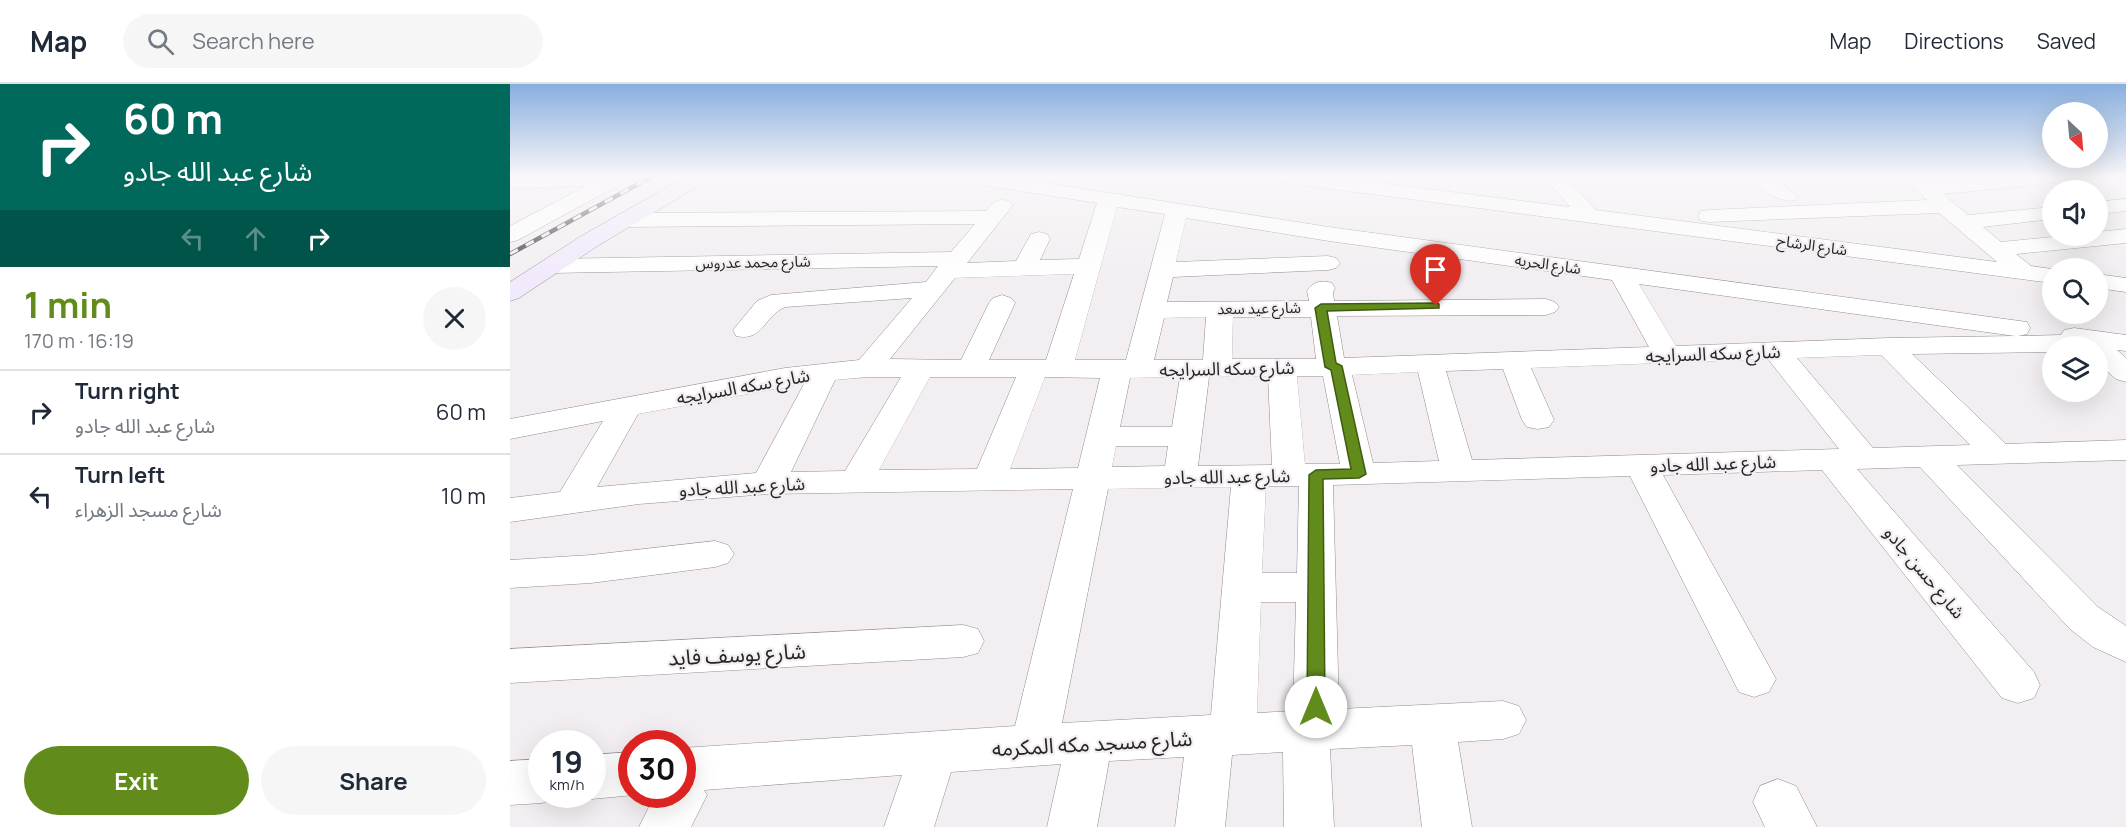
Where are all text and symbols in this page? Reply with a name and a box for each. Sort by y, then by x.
search box [123,14,543,68]
text: Map [30,22,87,60]
icon: search [144,25,177,58]
text: Search here [192,26,315,56]
text: Map [1830,27,1871,55]
text: Directions [1904,27,2004,55]
text: Saved [2037,27,2096,55]
text: 60 m [123,89,223,147]
north arrow [2042,102,2108,168]
map controls [2042,102,2108,402]
icon: right [24,108,102,186]
text: شارع عبد الله جادو [123,152,312,189]
button: sound [2042,180,2108,246]
icon: left [176,222,209,255]
icon: ahead [239,222,272,255]
icon: right [302,222,335,255]
street label: شارع الرشاح [1775,230,1849,262]
pin [1410,244,1461,306]
street label: شارع الحريه [1513,249,1583,281]
street label: شارع محمد عدروس [695,250,811,276]
icon: arrive [1419,253,1452,286]
button: search [2042,258,2108,324]
text: 1 min [24,280,112,329]
button: close [423,287,486,350]
street label: شارع عيد سعد [1217,297,1301,321]
text: 170 m · 16:19 [24,327,134,354]
button: layers [2042,336,2108,402]
street label: شارع سكه السرايجه [1645,339,1781,370]
street label: شارع سكه السرايجه [1159,355,1295,384]
street label: شارع سكه السرايجه [674,362,812,413]
text: Turn right [75,376,180,406]
icon: right [24,396,57,429]
text: 60 m [436,397,486,427]
text: شارع عبد الله جادو [75,412,215,439]
street label: شارع عبد الله جادو [1649,449,1777,480]
text: Turn left [75,460,165,490]
street label: شارع عبد الله جادو [1164,463,1290,492]
street label: شارع عبد الله جادو [678,471,806,504]
icon: left [24,480,57,513]
text: 10 m [441,481,486,511]
text: شارع مسجد الزهراء [75,496,222,523]
street label: شارع حسن جادو [1877,521,1971,625]
street label: شارع يوسف فايد [667,636,807,674]
position arrow [1284,675,1348,739]
street label: شارع مسجد مكه المكرمه [991,724,1193,764]
speed limit sign: 30 [618,730,696,808]
text: 19 [551,741,583,782]
button: Exit [24,746,249,815]
button: Share [261,746,486,815]
text: km/h [550,774,584,795]

